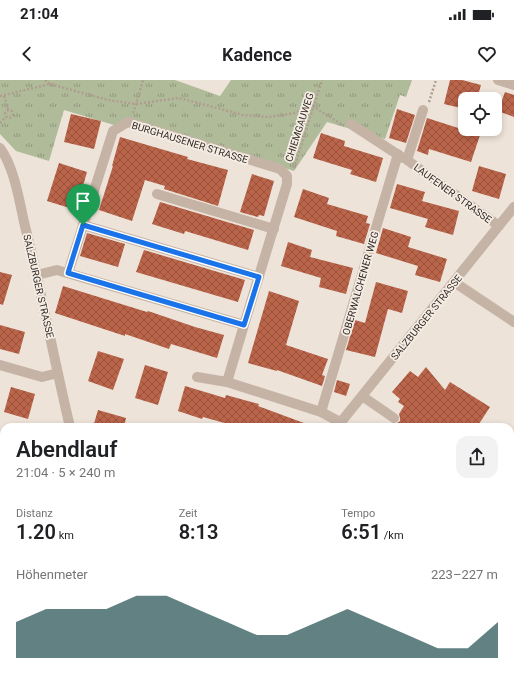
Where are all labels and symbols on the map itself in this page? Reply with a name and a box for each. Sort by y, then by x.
street label: CHIEMGAUWEG [283,91,316,163]
street label: BURGHAUSENER STRASSE [130,120,250,166]
street label: LAUFENER STRASSE [412,162,494,225]
pin [66,184,100,225]
street label: OBERWALCHENER WEG [340,230,381,336]
street label: SALZBURGER STRASSE [21,233,56,339]
street label: SALZBURGER STRASSE [389,272,464,362]

